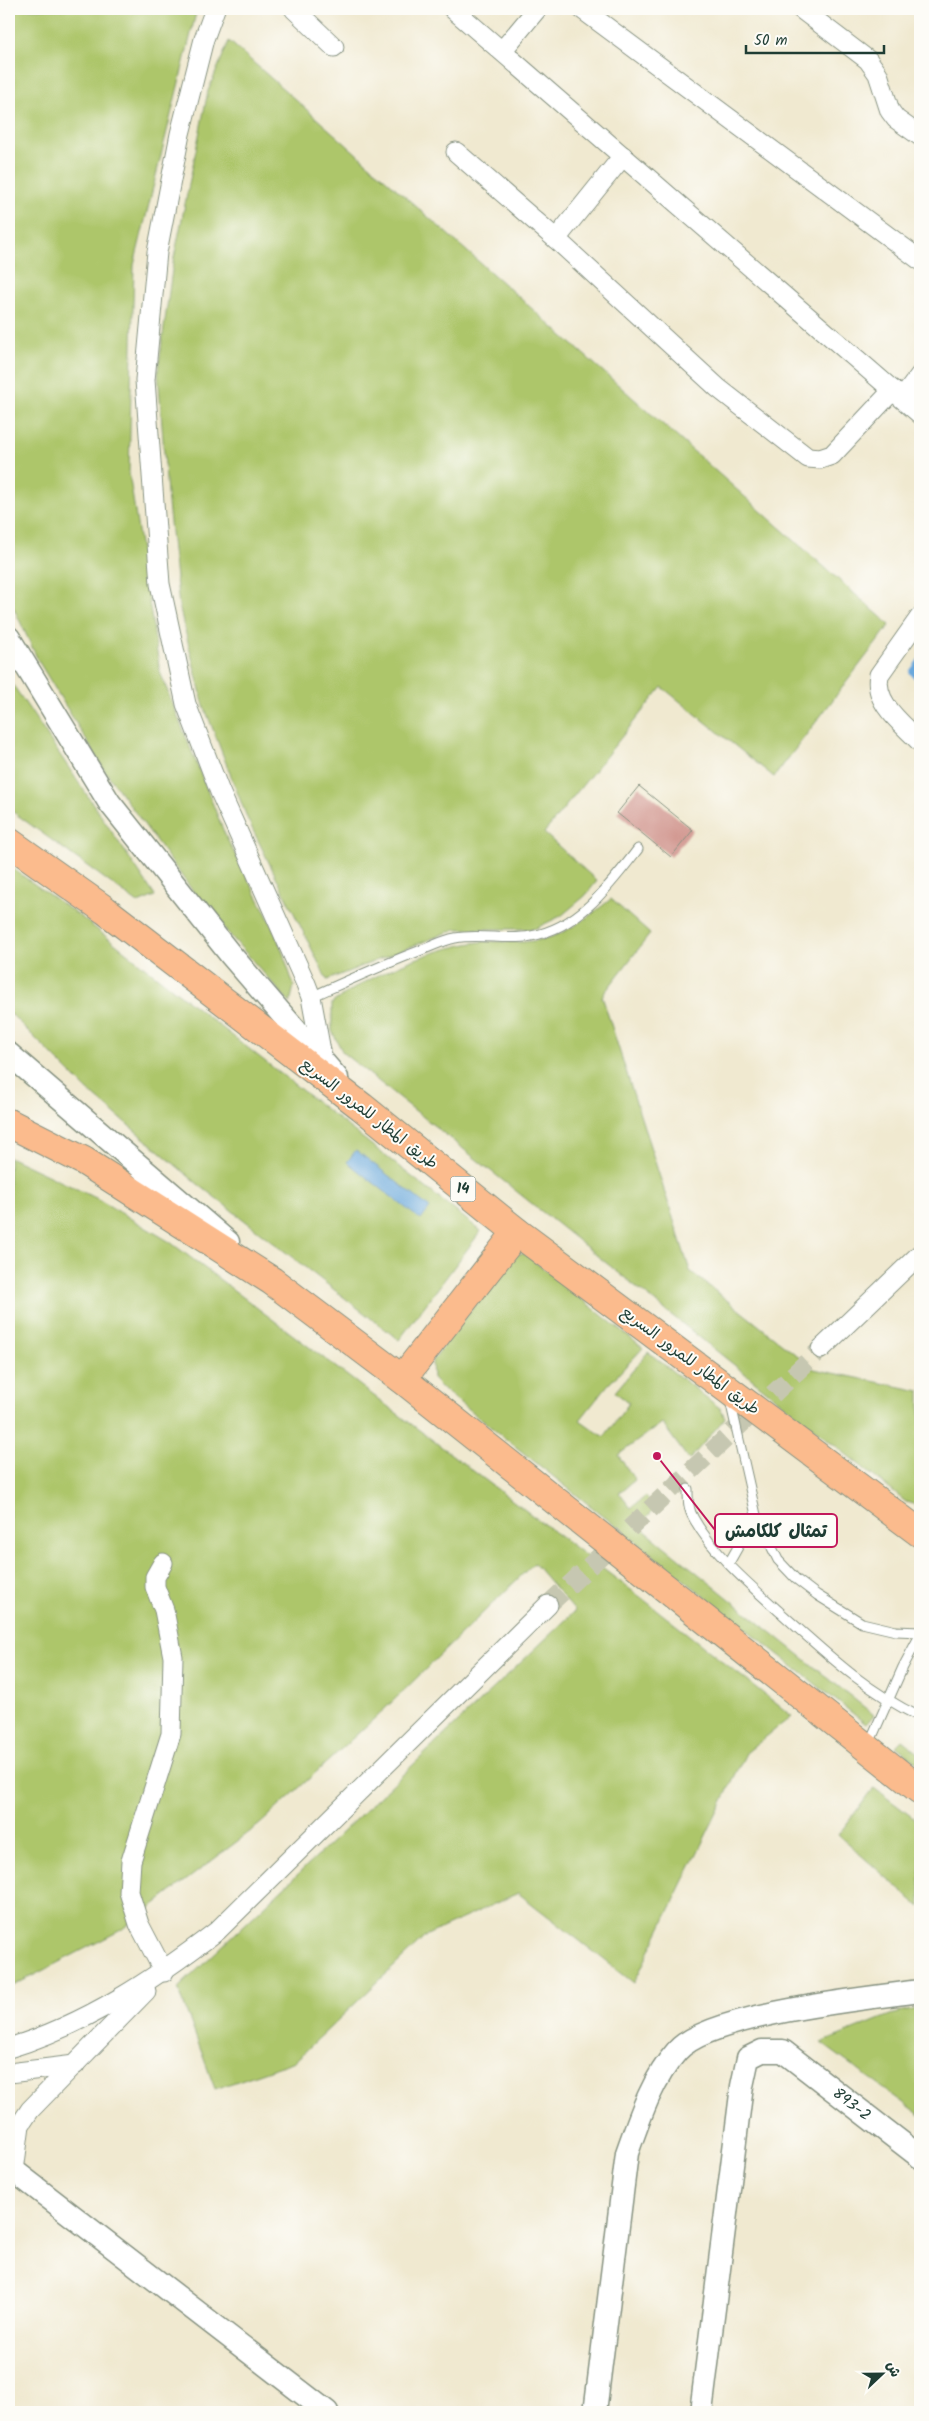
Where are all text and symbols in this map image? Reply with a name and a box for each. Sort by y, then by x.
scale bar [746,22,884,54]
text: 50 m [754,29,788,53]
street label: طريق المطار للمرور السريع [295,1052,443,1176]
road number: 14 [450,1176,476,1202]
street label: طريق المطار للمرور السريع [615,1300,765,1422]
callout: تمثال كلكامش [715,1514,837,1547]
text: تمثال كلكامش [725,1518,828,1547]
street label: 893-2 [827,2081,877,2127]
north arrow [856,2348,906,2398]
text: ش [880,2358,906,2381]

